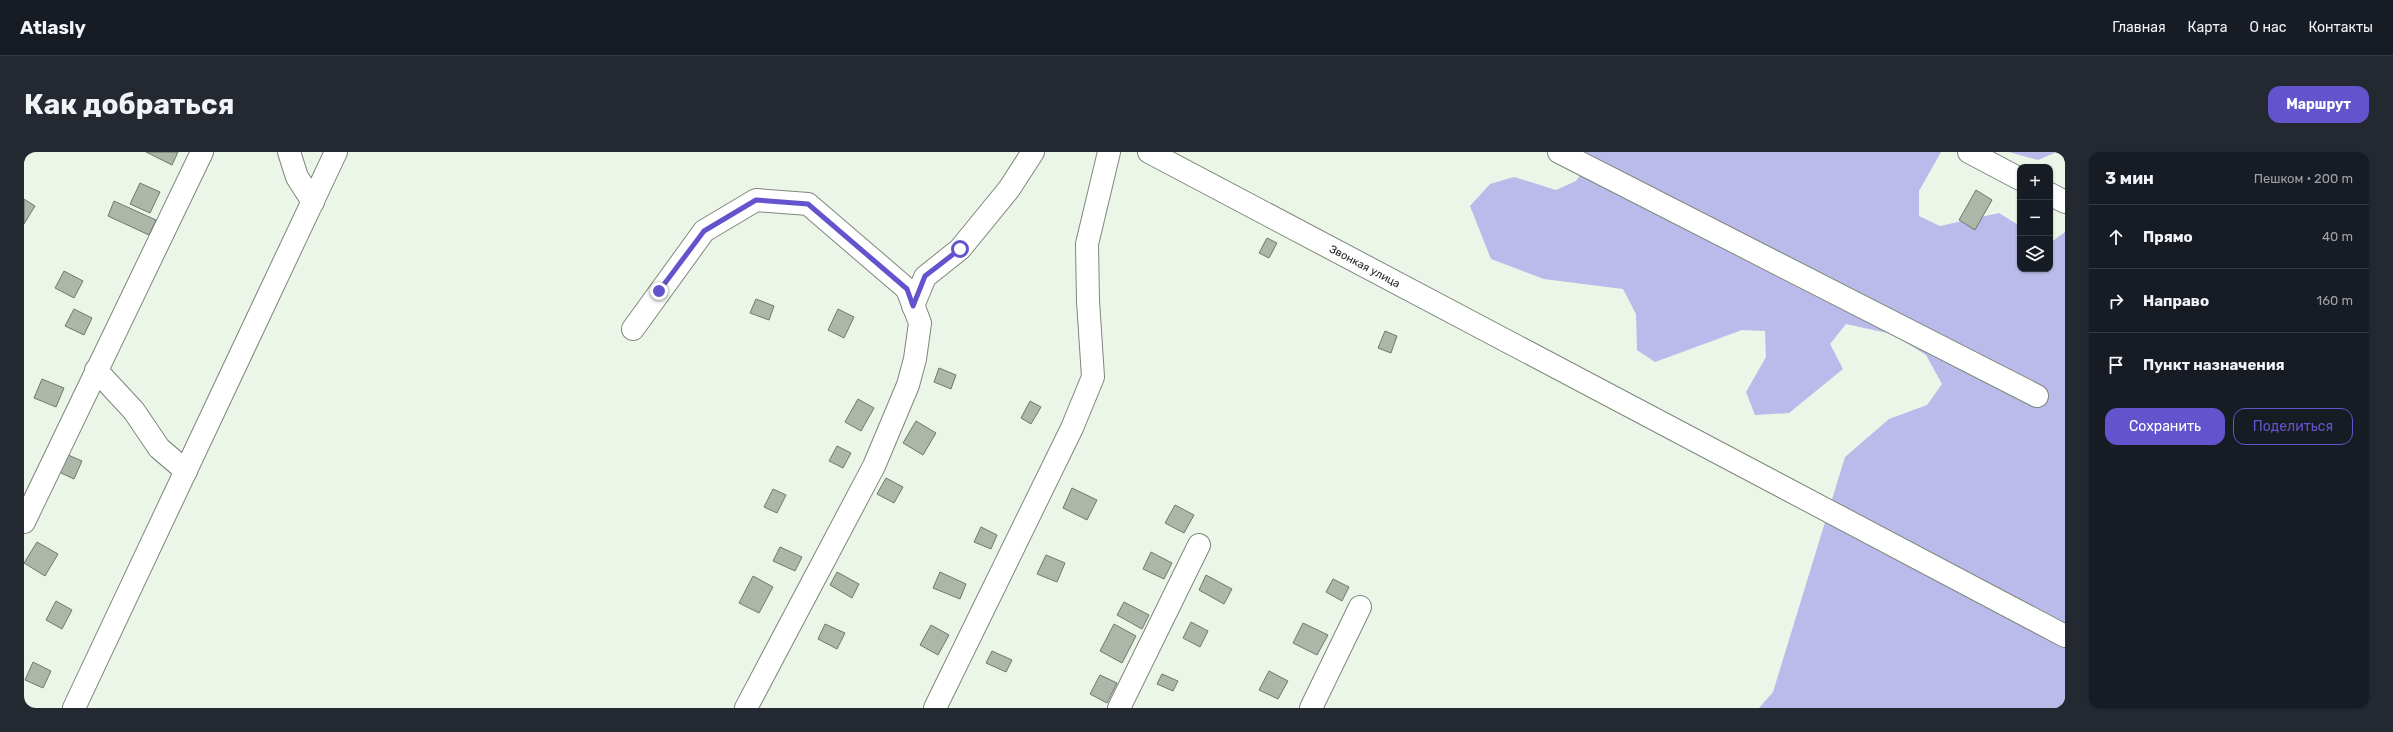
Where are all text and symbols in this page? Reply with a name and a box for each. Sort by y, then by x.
text: Atlasly [20,16,86,39]
text: Главная [2112,19,2166,36]
text: Карта [2188,19,2228,36]
text: О нас [2250,19,2286,36]
text: Контакты [2308,19,2373,36]
button: Маршрут [2268,86,2369,123]
text: Как добраться [24,88,234,121]
map controls [2017,164,2053,272]
button: + [2017,164,2053,200]
text: 3 мин [2105,168,2154,188]
text: Пешком · 200 m [2254,171,2353,186]
button: − [2017,200,2053,236]
icon: ahead [2105,226,2127,248]
text: Прямо [2143,228,2193,246]
text: 40 m [2322,229,2353,244]
button: layers [2017,236,2053,272]
route start [951,240,969,258]
street label: Звонкая улица [1327,242,1402,291]
route end [650,282,668,300]
icon: right [2105,290,2127,312]
text: Направо [2143,292,2209,310]
text: 160 m [2317,293,2353,308]
icon: arrive [2105,354,2127,376]
text: Пункт назначения [2143,356,2285,374]
button: Сохранить [2105,408,2225,445]
button: Поделиться [2233,408,2353,445]

